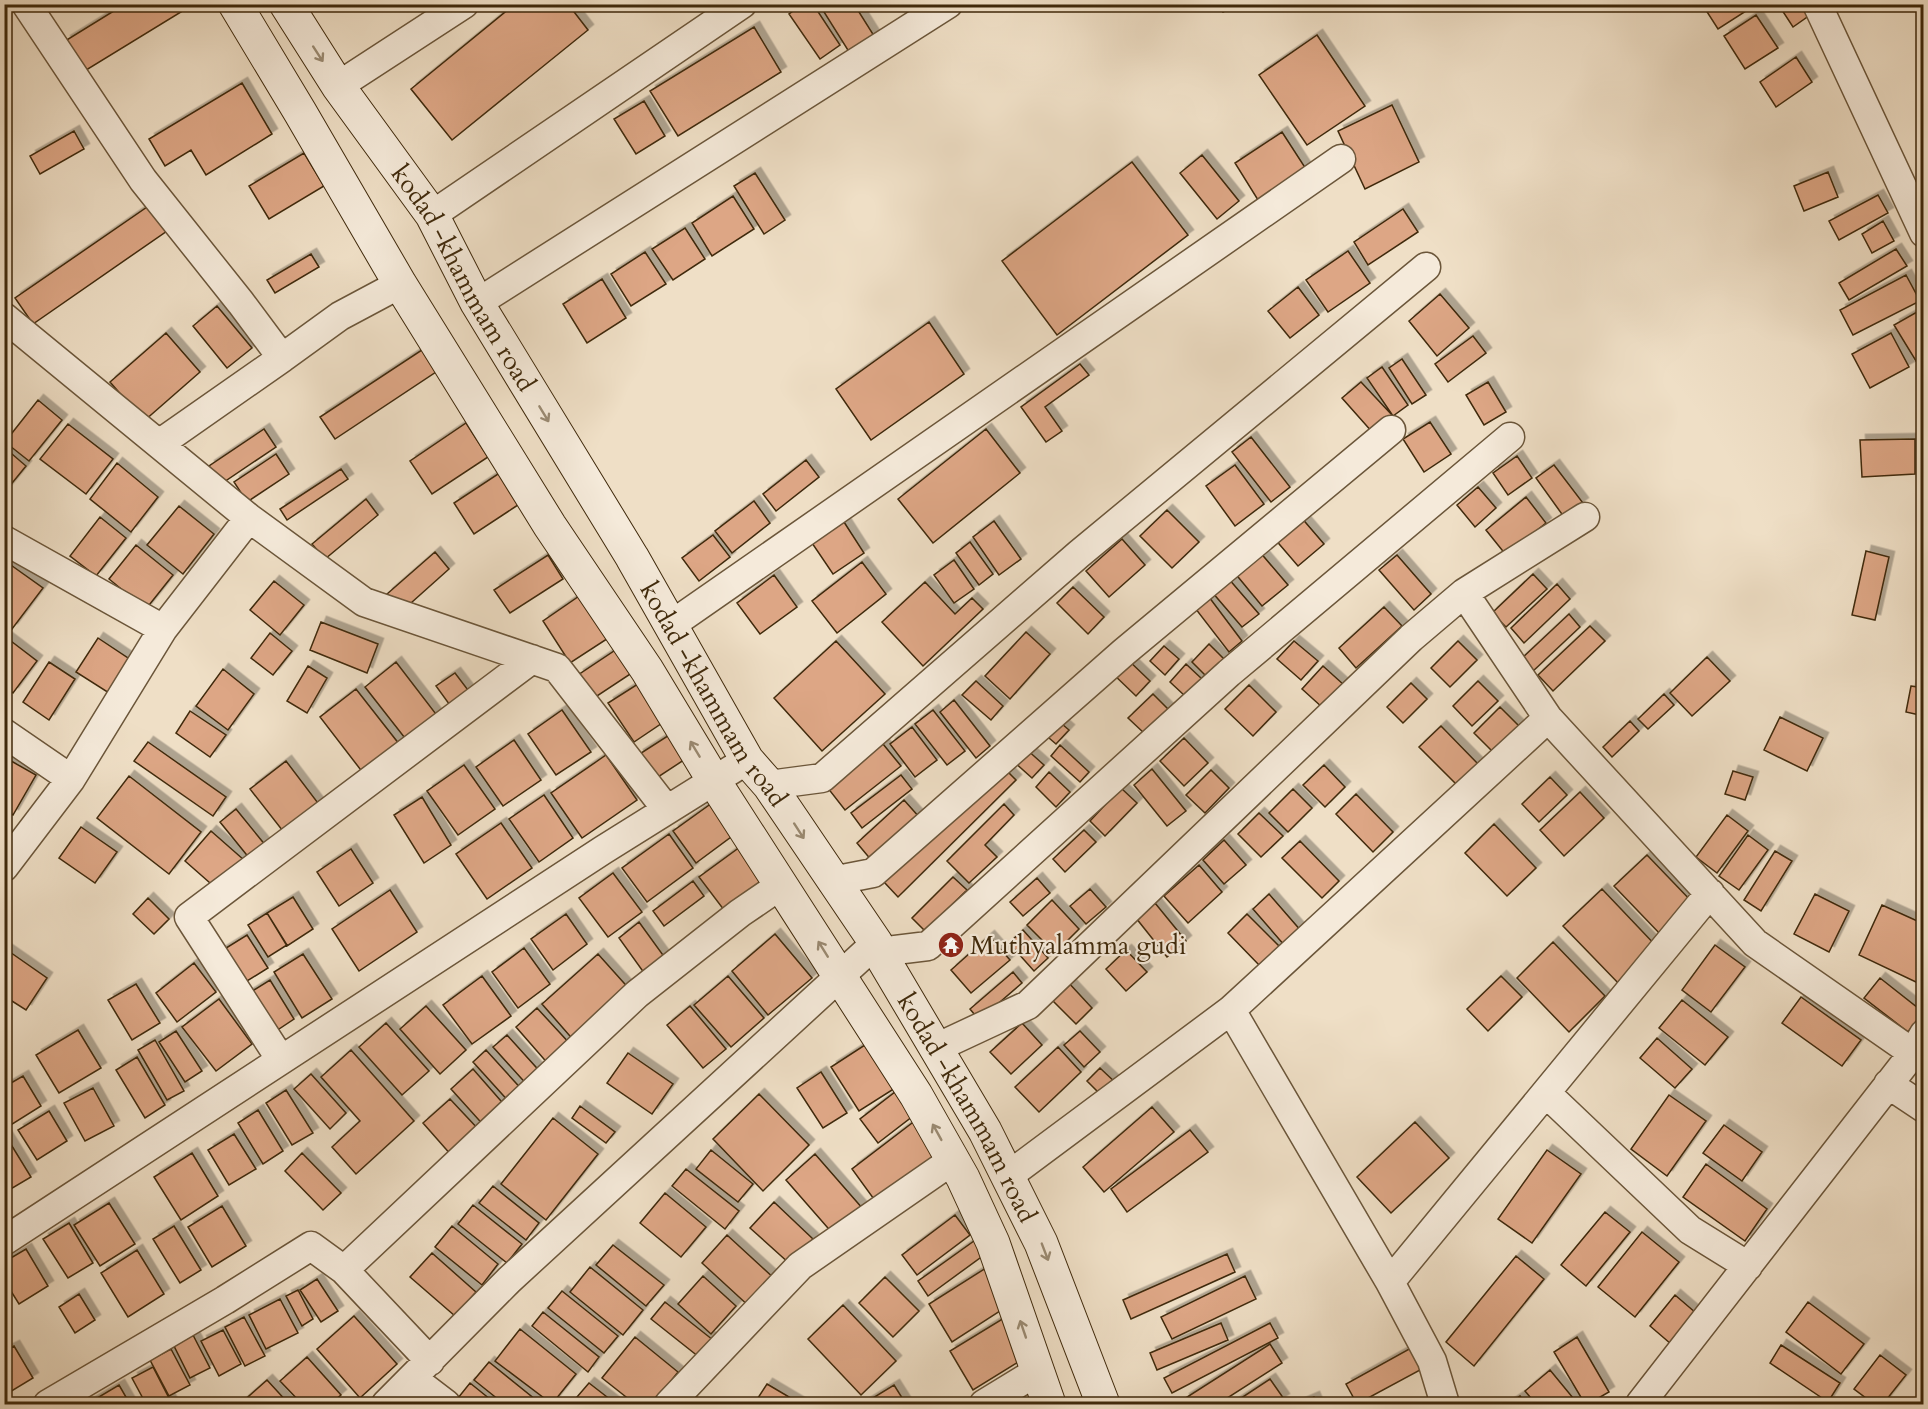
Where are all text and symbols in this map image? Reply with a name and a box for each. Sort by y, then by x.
one-way arrow [312,45,324,62]
street label: kodad -khammam road [383,157,544,398]
one-way arrow [539,405,551,422]
street label: kodad -khammam road [632,575,796,813]
one-way arrow [689,741,701,758]
one-way arrow [792,822,805,839]
place label: Muthyalamma gudi [970,928,1186,963]
temple icon: Muthyalamma gudi [936,930,966,960]
one-way arrow [816,941,828,958]
street label: kodad -khammam road [889,986,1045,1228]
one-way arrow [931,1124,943,1141]
one-way arrow [1040,1242,1051,1261]
one-way arrow [1017,1320,1028,1339]

